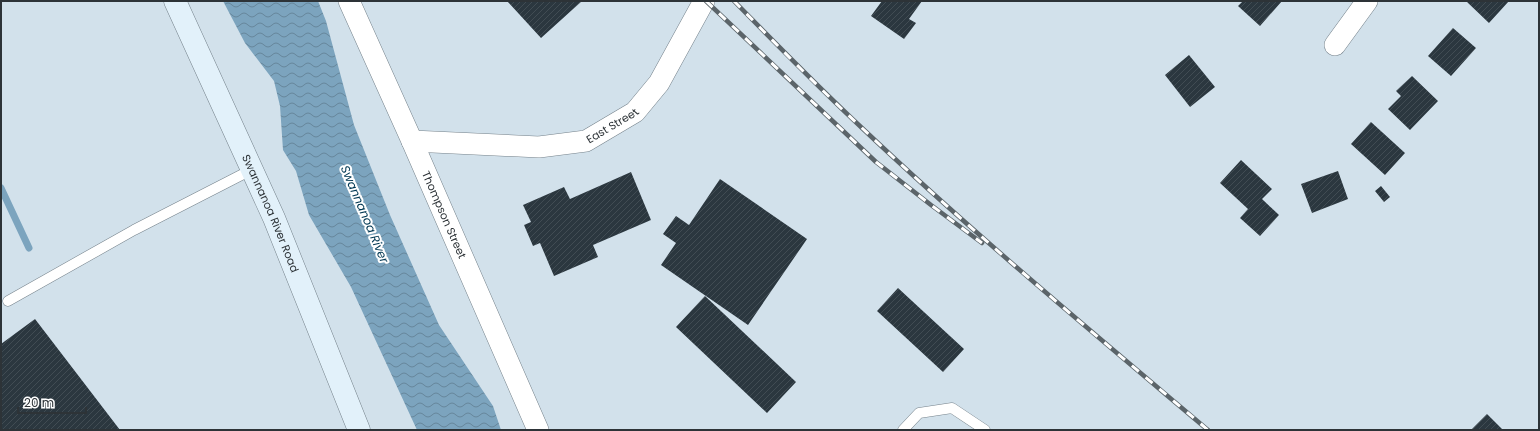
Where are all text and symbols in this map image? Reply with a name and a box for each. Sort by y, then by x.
street label: East Street [583,105,643,147]
street label: Swannanoa River Road [238,152,303,275]
water label: Swannanoa River [337,163,393,266]
street label: Thompson Street [418,169,470,261]
scale bar [18,389,86,415]
text: 20 m [24,394,54,411]

